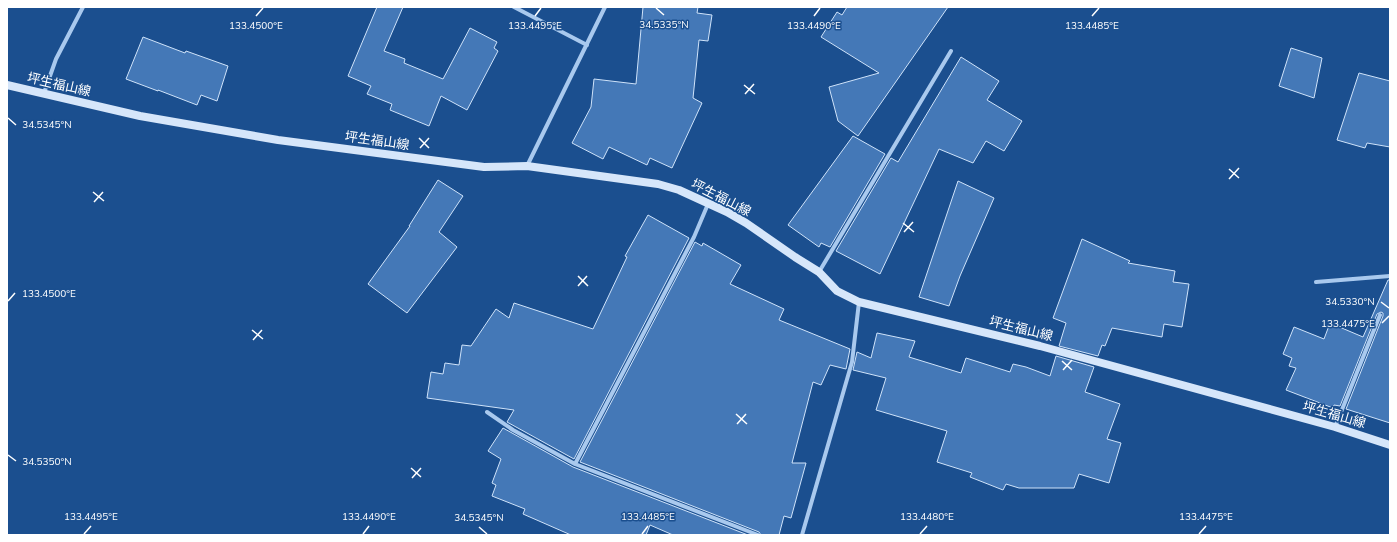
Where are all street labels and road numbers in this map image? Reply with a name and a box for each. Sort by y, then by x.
street label: 坪生福山線 [25,69,93,101]
street label: 坪生福山線 [344,128,410,154]
street label: 坪生福山線 [688,175,754,221]
street label: 坪生福山線 [987,312,1055,346]
street label: 坪生福山線 [1300,397,1368,433]

